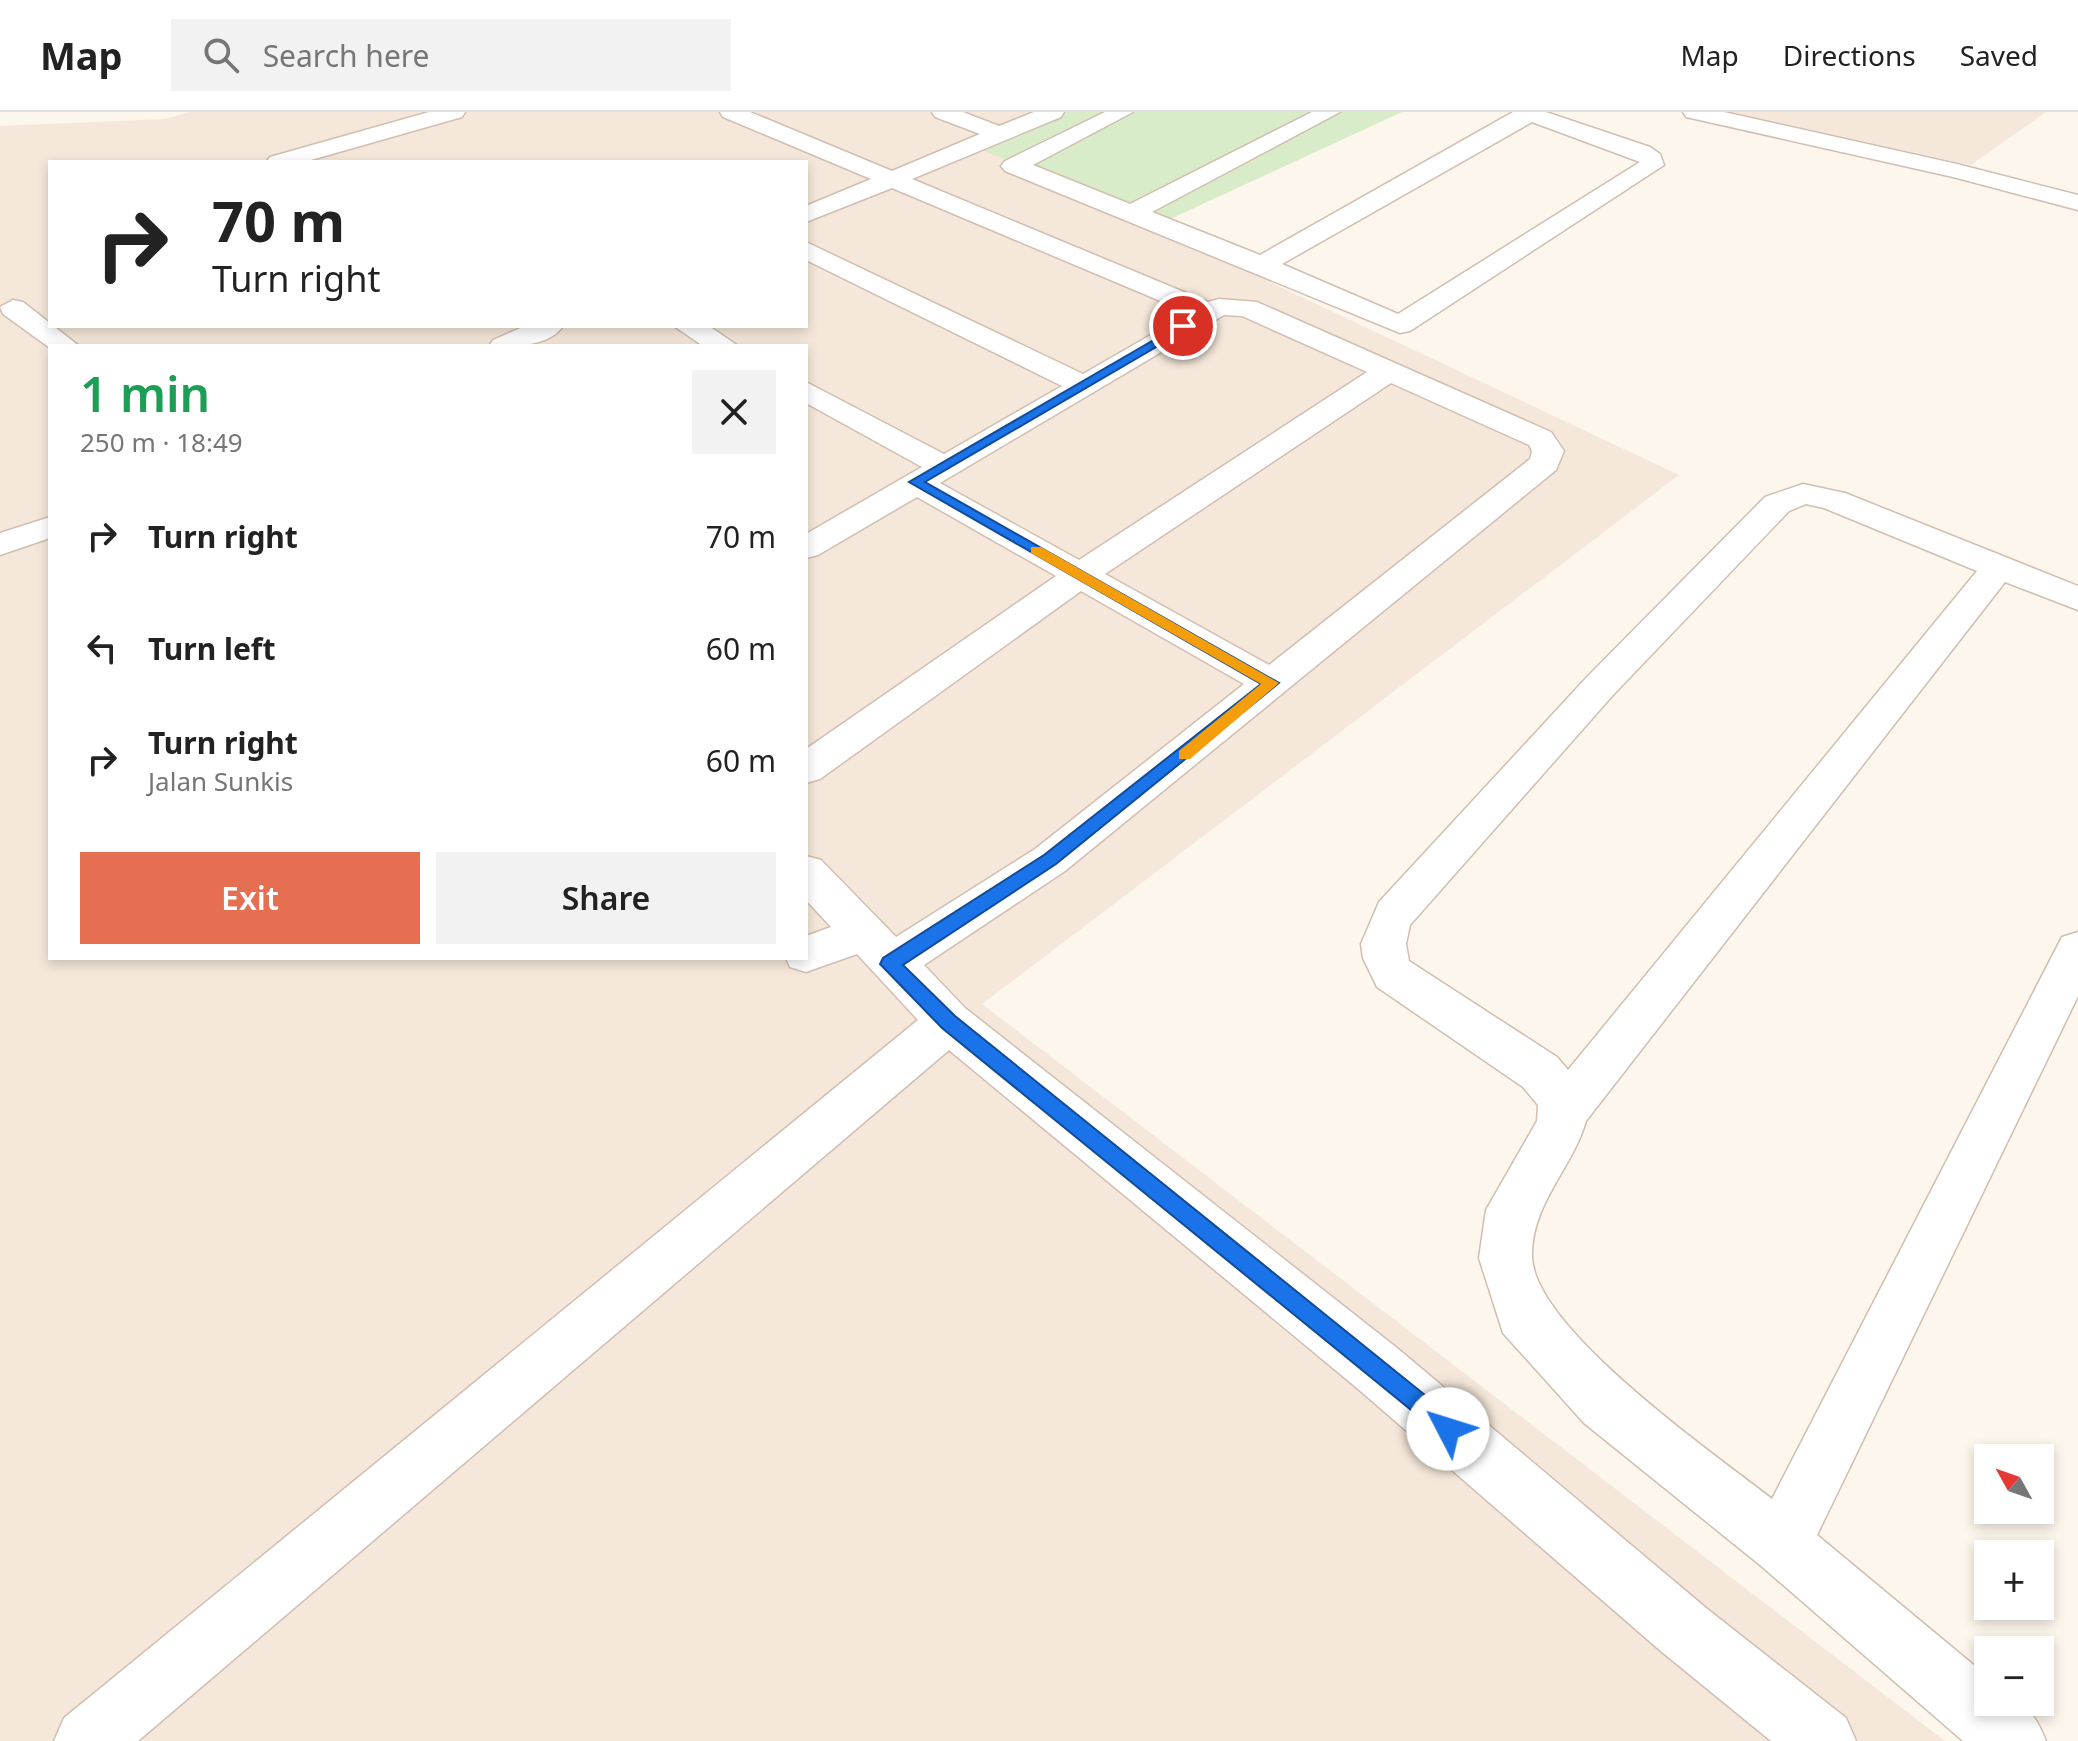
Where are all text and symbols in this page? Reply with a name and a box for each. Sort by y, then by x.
search box [171,19,731,91]
text: Map [40,29,123,81]
icon: search [199,33,243,77]
text: Search here [263,35,430,76]
text: Map [1680,36,1739,74]
text: Directions [1783,36,1916,74]
text: Saved [1960,36,2038,74]
text: 70 m [212,182,345,258]
icon: right [80,192,184,296]
text: Turn right [212,254,380,303]
pin [1149,292,1217,360]
icon: arrive [1161,304,1205,348]
text: 1 min [80,361,210,426]
button: close [692,370,776,454]
text: 250 m · 18:49 [80,424,243,460]
icon: right [80,514,124,558]
text: Turn right [148,516,298,557]
text: 70 m [706,516,776,557]
icon: left [80,626,124,670]
text: Turn left [148,628,276,669]
text: 60 m [706,628,776,669]
text: Turn right [148,722,298,763]
icon: right [80,738,124,782]
text: 60 m [706,740,776,781]
text: Jalan Sunkis [148,763,293,799]
button: Exit [80,852,420,944]
button: Share [436,852,776,944]
position arrow [1406,1387,1490,1471]
north arrow [1974,1444,2054,1524]
map controls [1974,1444,2054,1716]
button: + [1974,1540,2054,1620]
button: − [1974,1636,2054,1716]

